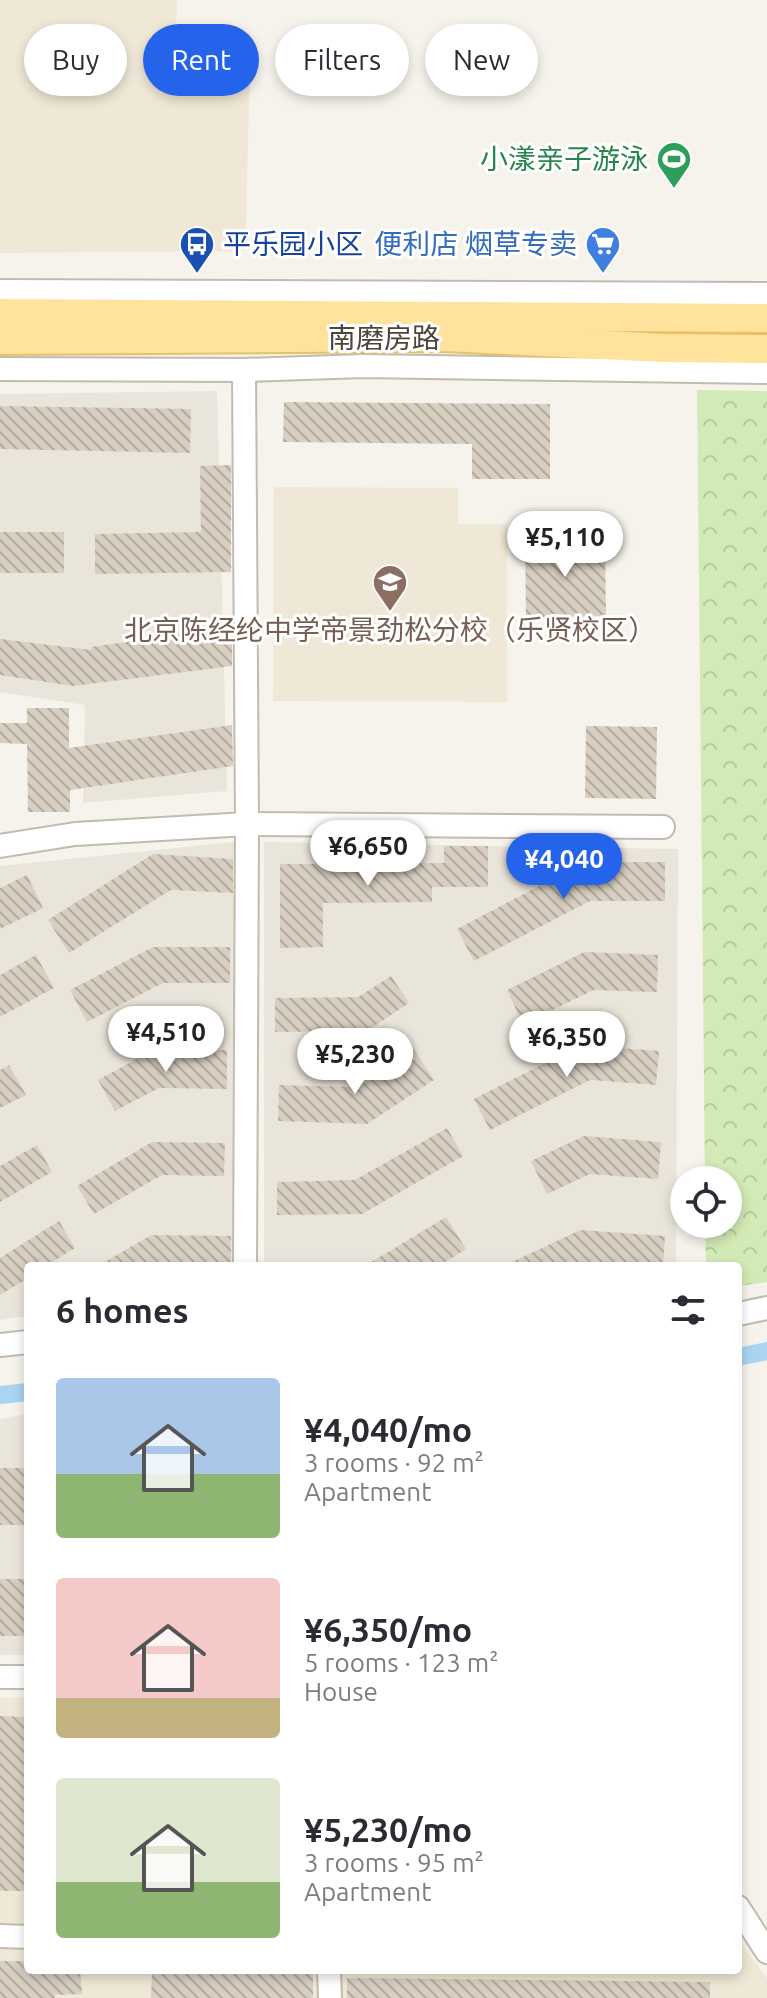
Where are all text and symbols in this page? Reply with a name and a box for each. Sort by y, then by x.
chip: Buy [24,24,127,96]
chip: Rent [143,24,259,96]
chip: Filters [275,24,409,96]
chip: New [425,24,538,96]
sports icon: 小漾亲子游泳 [655,140,693,190]
place label: 小漾亲子游泳 [480,143,648,174]
bus stop icon: 平乐园小区 [178,225,216,275]
supermarket icon: 便利店 烟草专卖 [584,225,622,275]
place label: 平乐园小区 [223,228,363,259]
place label: 便利店 烟草专卖 [375,228,577,259]
street label: 南磨房路 [328,322,440,353]
pin: ¥5,110 [500,511,630,579]
text: ¥5,110 [525,522,605,551]
school or university icon: 北京陈经纶中学帝景劲松分校（乐贤校区） [371,563,409,613]
place label: 北京陈经纶中学帝景劲松分校（乐贤校区） [124,614,656,645]
pin: ¥6,650 [303,820,433,888]
text: ¥6,650 [328,831,408,860]
pin: ¥4,040 [499,833,629,901]
text: ¥4,040 [524,844,604,873]
pin: ¥4,510 [101,1006,231,1074]
pin: ¥6,350 [502,1011,632,1079]
text: ¥4,510 [126,1017,206,1046]
text: ¥6,350 [527,1022,607,1051]
pin: ¥5,230 [290,1028,420,1096]
text: ¥5,230 [315,1039,395,1068]
map controls [670,1166,742,1238]
button: locate [670,1166,742,1238]
icon: filters [666,1288,710,1332]
text: 6 homes [56,1291,189,1329]
icon: home [120,1410,216,1506]
text: ¥4,040/mo [304,1410,472,1448]
text: 3 rooms · 92 m² [304,1448,484,1477]
text: Apartment [304,1477,431,1506]
icon: home [120,1610,216,1706]
text: ¥6,350/mo [304,1610,472,1648]
text: 5 rooms · 123 m² [304,1648,499,1677]
text: House [304,1677,378,1706]
icon: home [120,1810,216,1906]
text: ¥5,230/mo [304,1810,472,1848]
text: 3 rooms · 95 m² [304,1848,484,1877]
text: Apartment [304,1877,431,1906]

